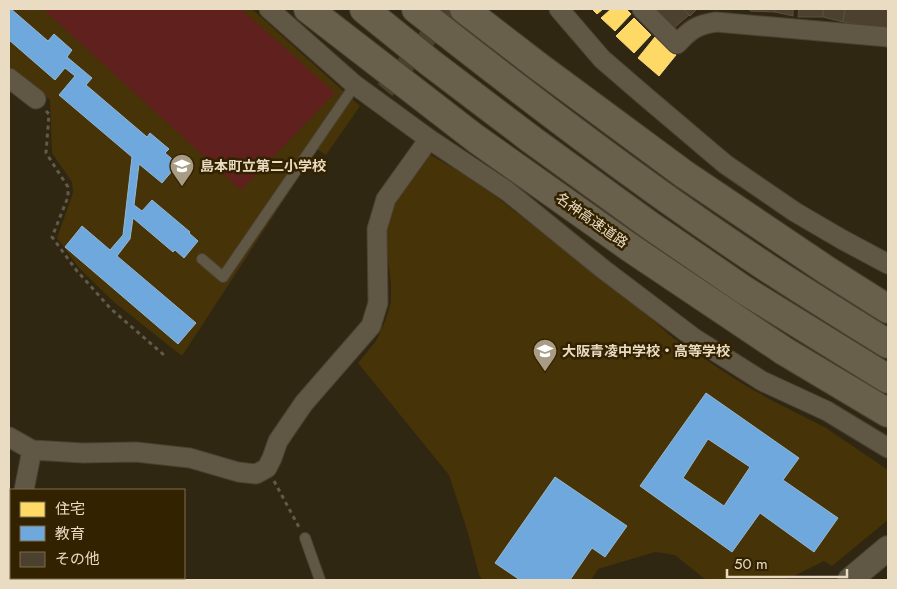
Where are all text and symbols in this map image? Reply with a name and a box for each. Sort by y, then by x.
school or university icon: 島本町立第二小学校 [169,153,195,187]
place label: 島本町立第二小学校 [200,156,326,176]
street label: 名神高速道路 [552,188,632,252]
school or university icon: 大阪青凌中学校・高等学校 [532,338,558,372]
place label: 大阪青凌中学校・高等学校 [562,341,730,361]
legend [10,489,185,579]
text: 住宅 [55,498,85,520]
text: 教育 [55,523,85,545]
scale bar [727,546,847,578]
text: その他 [55,548,100,570]
text: 50 m [734,553,768,575]

